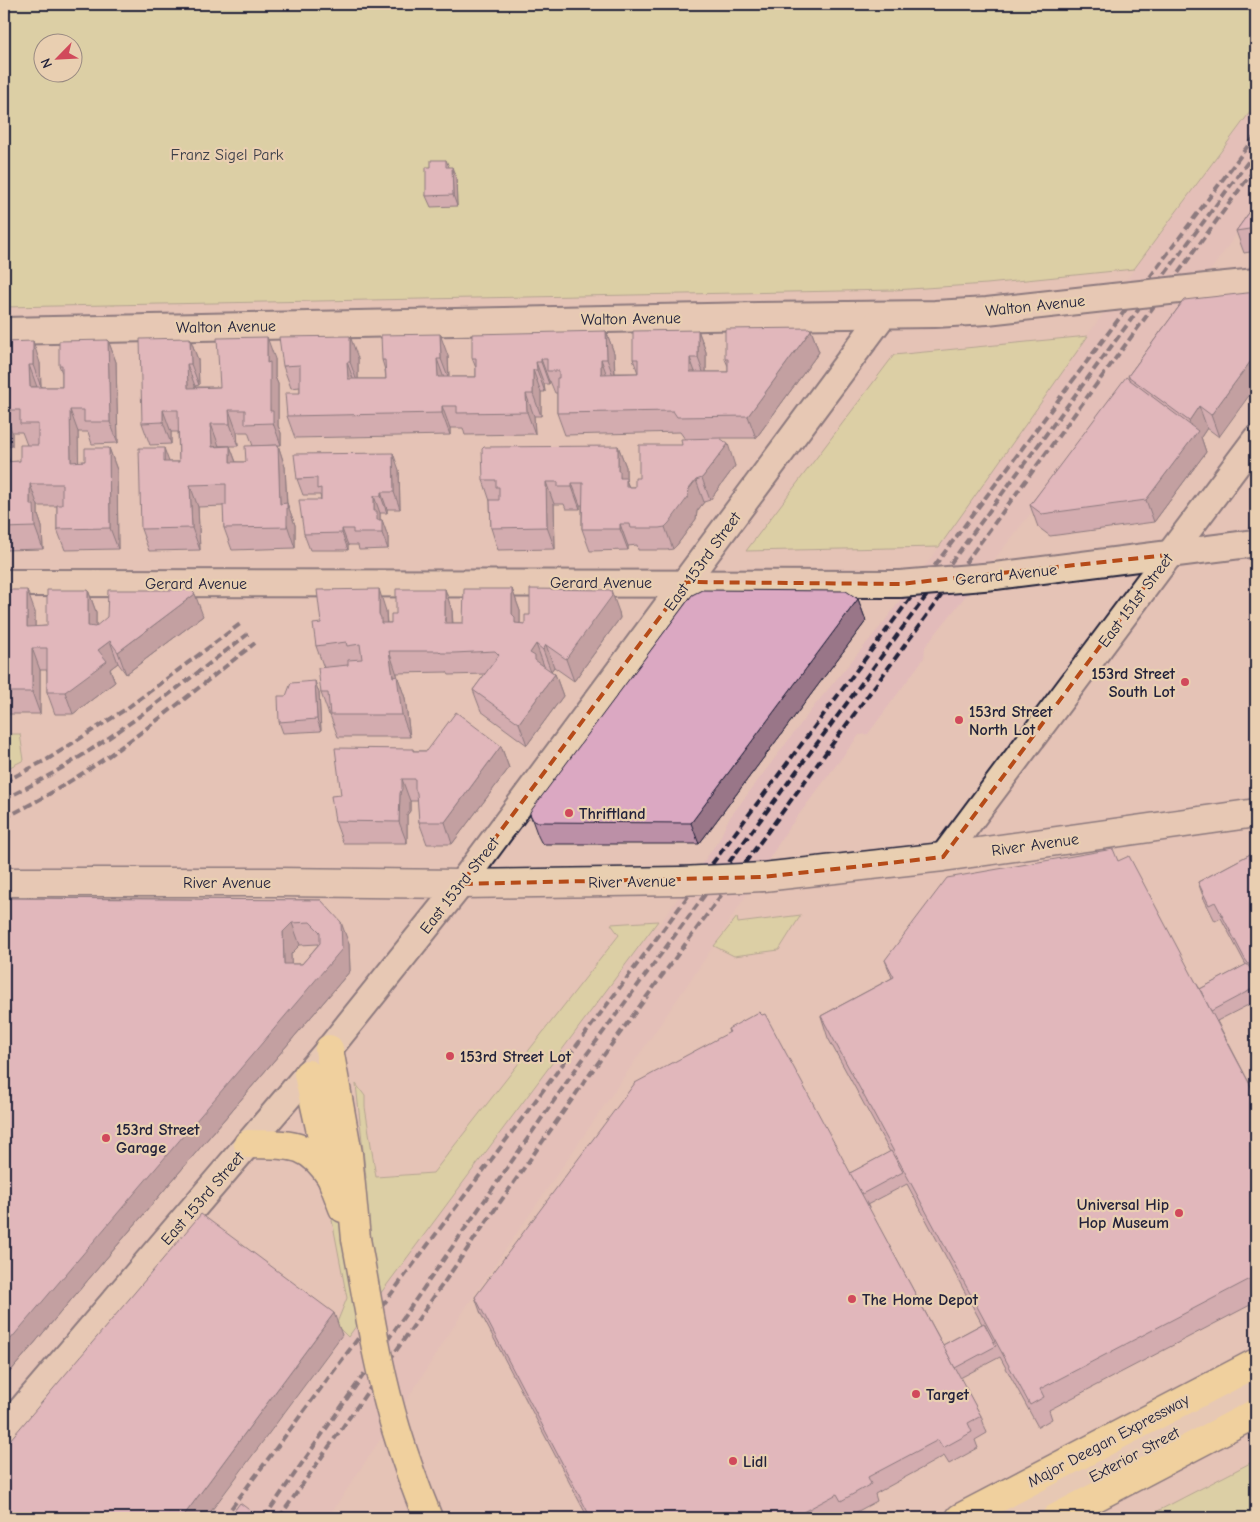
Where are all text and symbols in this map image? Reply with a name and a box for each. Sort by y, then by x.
north arrow [32,32,82,82]
text: N [37,55,56,71]
park label: Franz Sigel Park [170,146,284,164]
street label: Walton Avenue [984,292,1086,320]
street label: Walton Avenue [581,309,681,329]
street label: Walton Avenue [176,317,276,337]
street label: East 153rd Street [661,508,745,614]
street label: East 151st Street [1095,550,1177,651]
street label: Gerard Avenue [954,561,1058,589]
street label: Gerard Avenue [550,574,652,592]
street label: Gerard Avenue [145,575,247,593]
place label: 153rd Street South Lot [1091,665,1176,701]
marker: 153rd Street South Lot [1179,676,1191,688]
place label: 153rd Street North Lot [969,703,1053,739]
marker: 153rd Street North Lot [953,714,965,726]
place label: Thriftland [579,805,646,823]
marker: Thriftland [563,807,575,819]
street label: River Avenue [990,830,1080,860]
street label: East 153rd Street [417,834,503,937]
street label: River Avenue [588,872,676,892]
street label: River Avenue [183,874,271,892]
place label: 153rd Street Lot [460,1048,572,1066]
marker: 153rd Street Lot [444,1050,456,1062]
place label: 153rd Street Garage [116,1121,200,1157]
marker: 153rd Street Garage [100,1132,112,1144]
street label: East 153rd Street [157,1148,248,1249]
place label: Universal Hip Hop Museum [1077,1196,1169,1232]
marker: Universal Hip Hop Museum [1173,1207,1185,1219]
place label: The Home Depot [862,1291,979,1309]
marker: The Home Depot [846,1293,858,1305]
place label: Target [926,1386,970,1404]
marker: Target [910,1388,922,1400]
street label: Major Deegan Expressway [1025,1390,1193,1491]
street label: Exterior Street [1086,1423,1183,1486]
place label: Lidl [743,1453,767,1471]
marker: Lidl [727,1455,739,1467]

